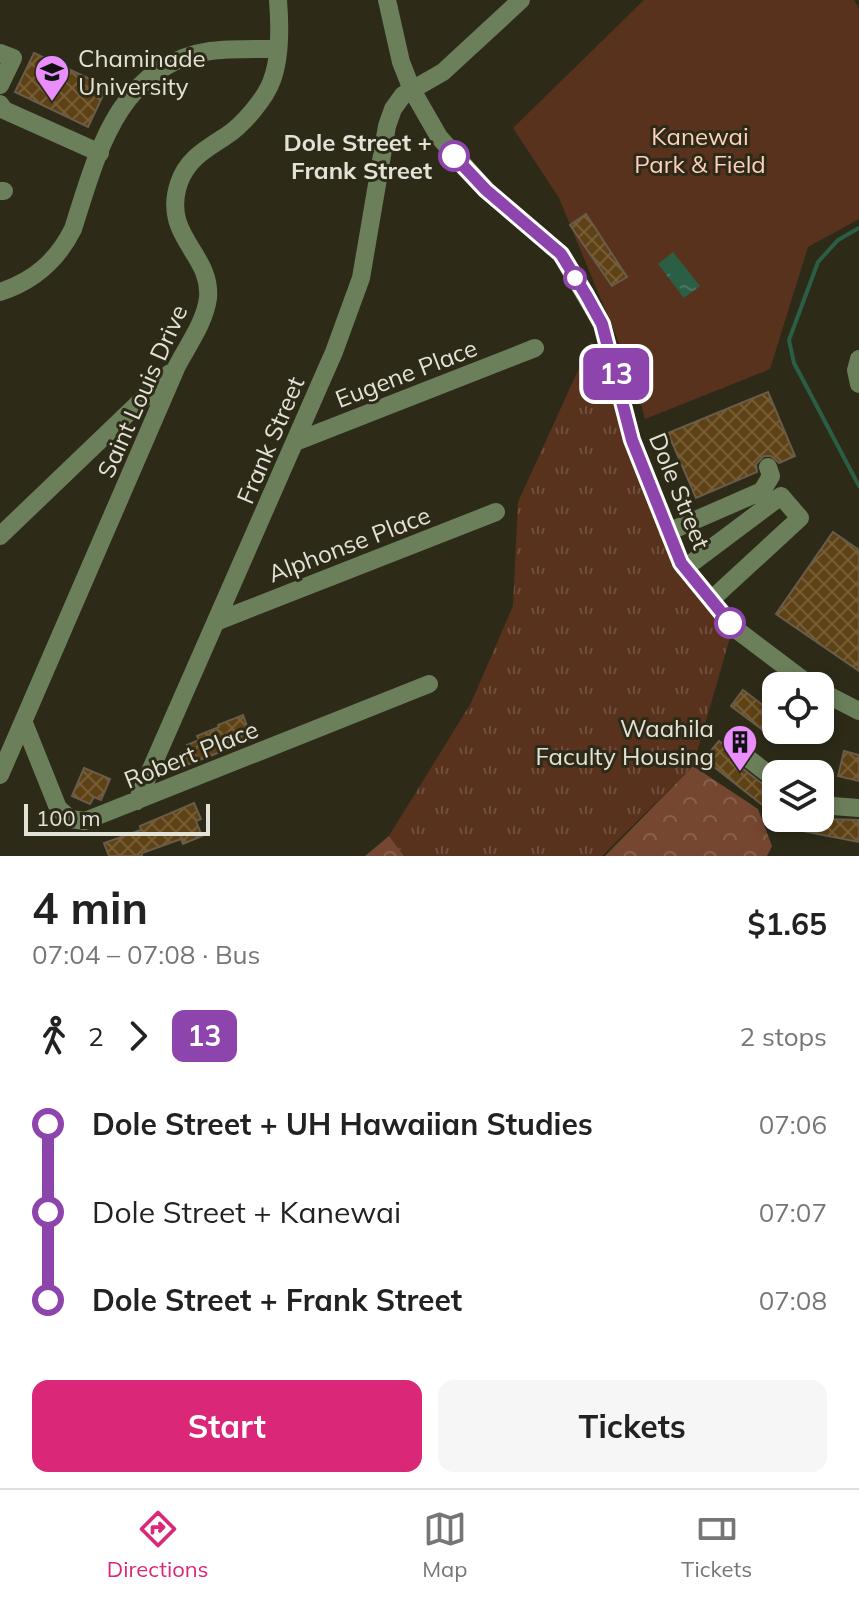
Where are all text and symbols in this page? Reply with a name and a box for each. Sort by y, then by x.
place label: Chaminade University [78,43,206,101]
school or university icon: Chaminade University [33,53,71,103]
park label: Kanewai Park & Field [634,121,766,179]
place label: Dole Street + Frank Street [283,127,432,185]
marker: Dole Street + Frank Street [439,141,469,171]
unlabelled marker [564,267,586,289]
street label: Saint Louis Drive [90,300,194,482]
street label: Eugene Place [331,332,481,414]
line badge: 13 [580,348,652,400]
text: 13 [599,356,633,391]
street label: Frank Street [230,372,310,508]
street label: Dole Street [643,428,717,554]
street label: Alphonse Place [264,499,434,589]
unlabelled marker [715,608,745,638]
map controls [762,672,834,832]
button: locate [762,672,834,744]
place label: Waahila Faculty Housing [536,713,714,771]
street label: Robert Place [120,714,262,794]
building icon: Waahila Faculty Housing [721,723,759,773]
button: layers [762,760,834,832]
scale bar [24,800,210,836]
text: 100 m [36,804,101,832]
text: 4 min [32,880,148,935]
text: $1.65 [748,905,827,943]
text: 07:04 – 07:08 · Bus [32,938,261,971]
icon: walk [32,1014,76,1058]
icon: forward [116,1014,160,1058]
text: 13 [188,1018,221,1053]
text: 2 [88,1020,104,1053]
text: 2 stops [740,1020,827,1053]
text: Dole Street + UH Hawaiian Studies [92,1105,593,1143]
text: 07:06 [759,1108,827,1141]
text: Dole Street + Kanewai [92,1193,401,1231]
text: 07:07 [759,1196,827,1229]
text: Dole Street + Frank Street [92,1281,462,1319]
text: 07:08 [759,1284,827,1317]
button: Start [32,1380,422,1472]
button: Tickets [438,1380,827,1472]
tab: Directions [107,1507,209,1583]
tab: Map [422,1507,467,1583]
tab: Tickets [681,1507,752,1583]

